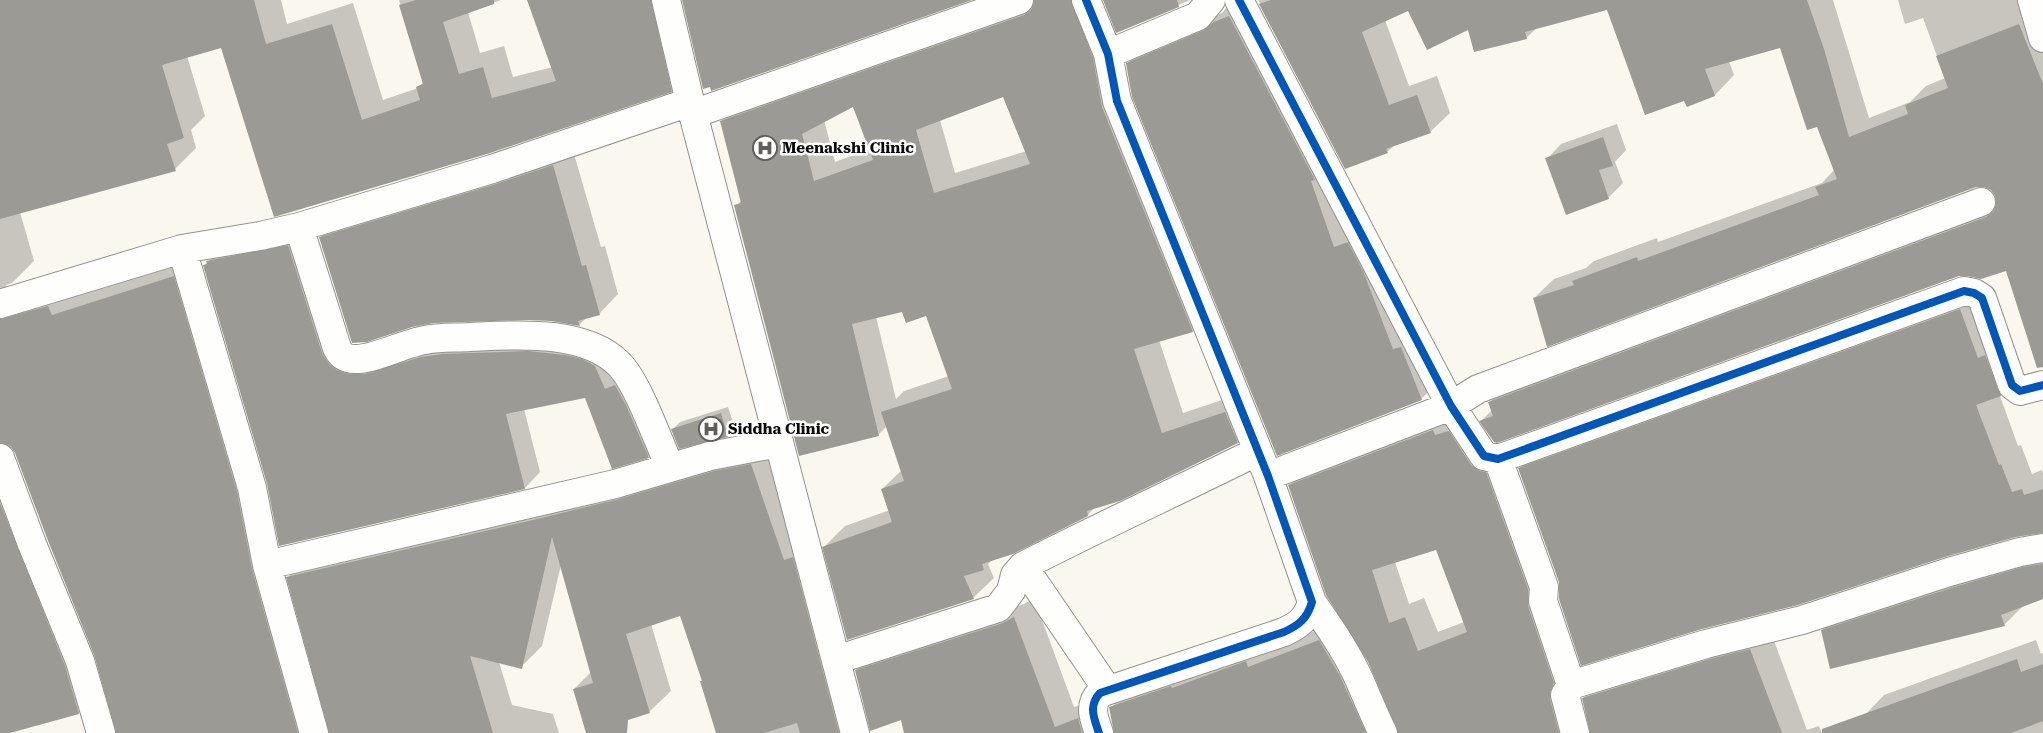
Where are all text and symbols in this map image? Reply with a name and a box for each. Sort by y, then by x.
hospital icon: Meenakshi Clinic [752,135,778,161]
place label: Meenakshi Clinic [782,139,914,157]
hospital icon: Siddha Clinic [698,416,724,442]
place label: Siddha Clinic [728,420,830,438]

